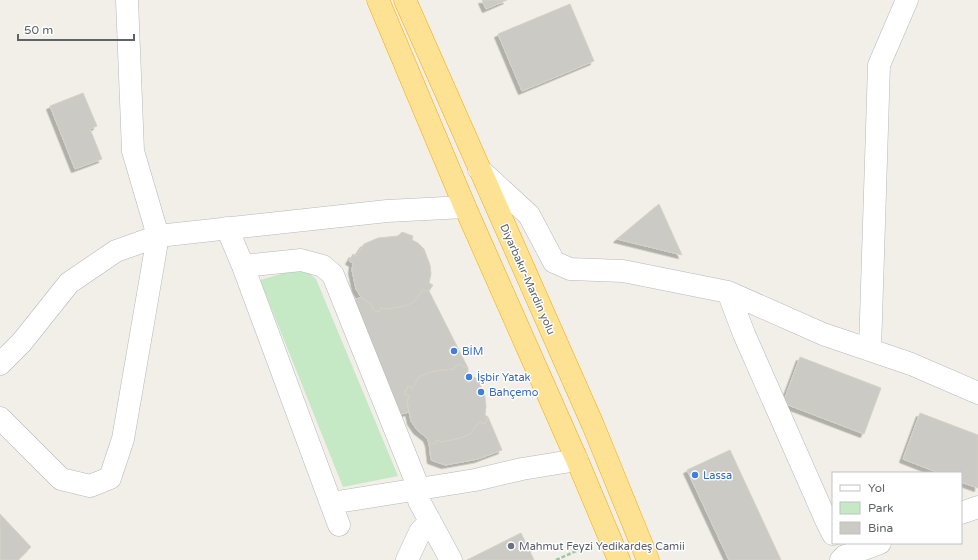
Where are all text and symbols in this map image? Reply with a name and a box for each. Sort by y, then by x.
scale bar [18,16,134,42]
text: 50 m [24,23,53,37]
street label: Diyarbakır-Mardin yolu [497,222,558,337]
place label: BİM [462,345,483,358]
marker: BİM [449,346,459,356]
place label: İşbir Yatak [477,371,531,384]
marker: İşbir Yatak [464,372,474,382]
place label: Bahçemo [489,386,539,399]
marker: Bahçemo [476,387,486,397]
place label: Lassa [703,469,732,482]
marker: Lassa [690,470,700,480]
legend [832,472,962,544]
text: Yol [868,481,885,495]
text: Park [868,501,894,515]
text: Bina [868,521,893,535]
place label: Mahmut Feyzi Yedikardeş Camii [519,540,685,553]
marker: Mahmut Feyzi Yedikardeş Camii [506,541,516,551]

